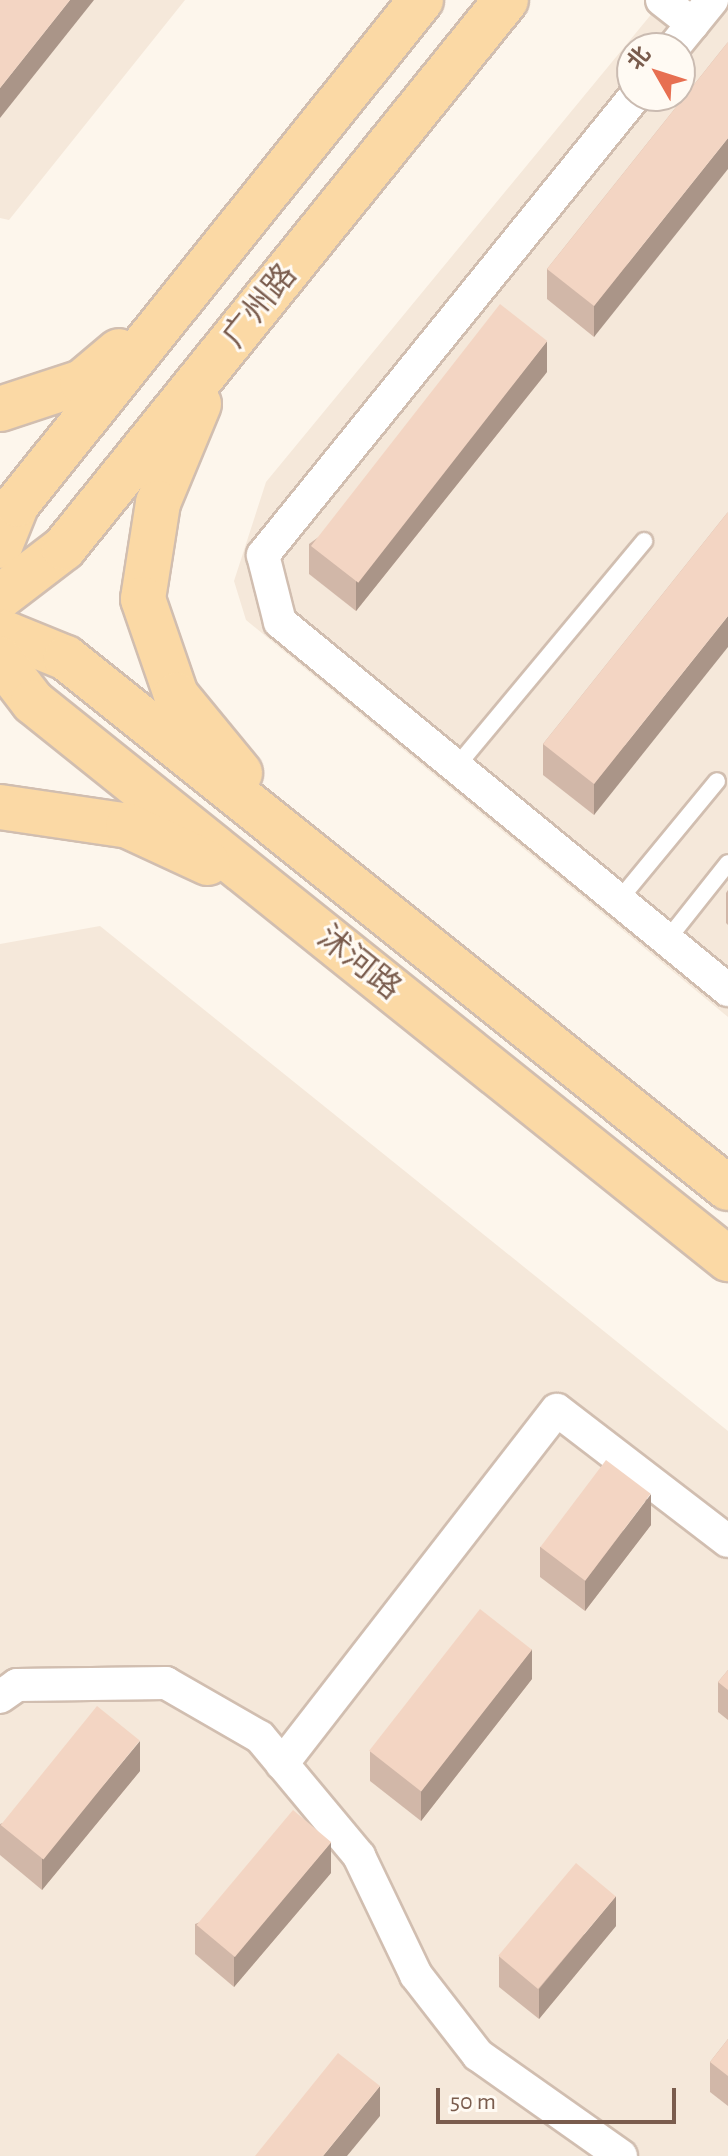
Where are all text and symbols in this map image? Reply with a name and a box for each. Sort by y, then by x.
north arrow [616,32,696,112]
text: 北 [623,43,654,74]
street label: 广州路 [215,257,305,355]
street label: 沭河路 [310,918,408,1008]
scale bar [440,2072,680,2122]
text: 50 m [450,2090,496,2114]

